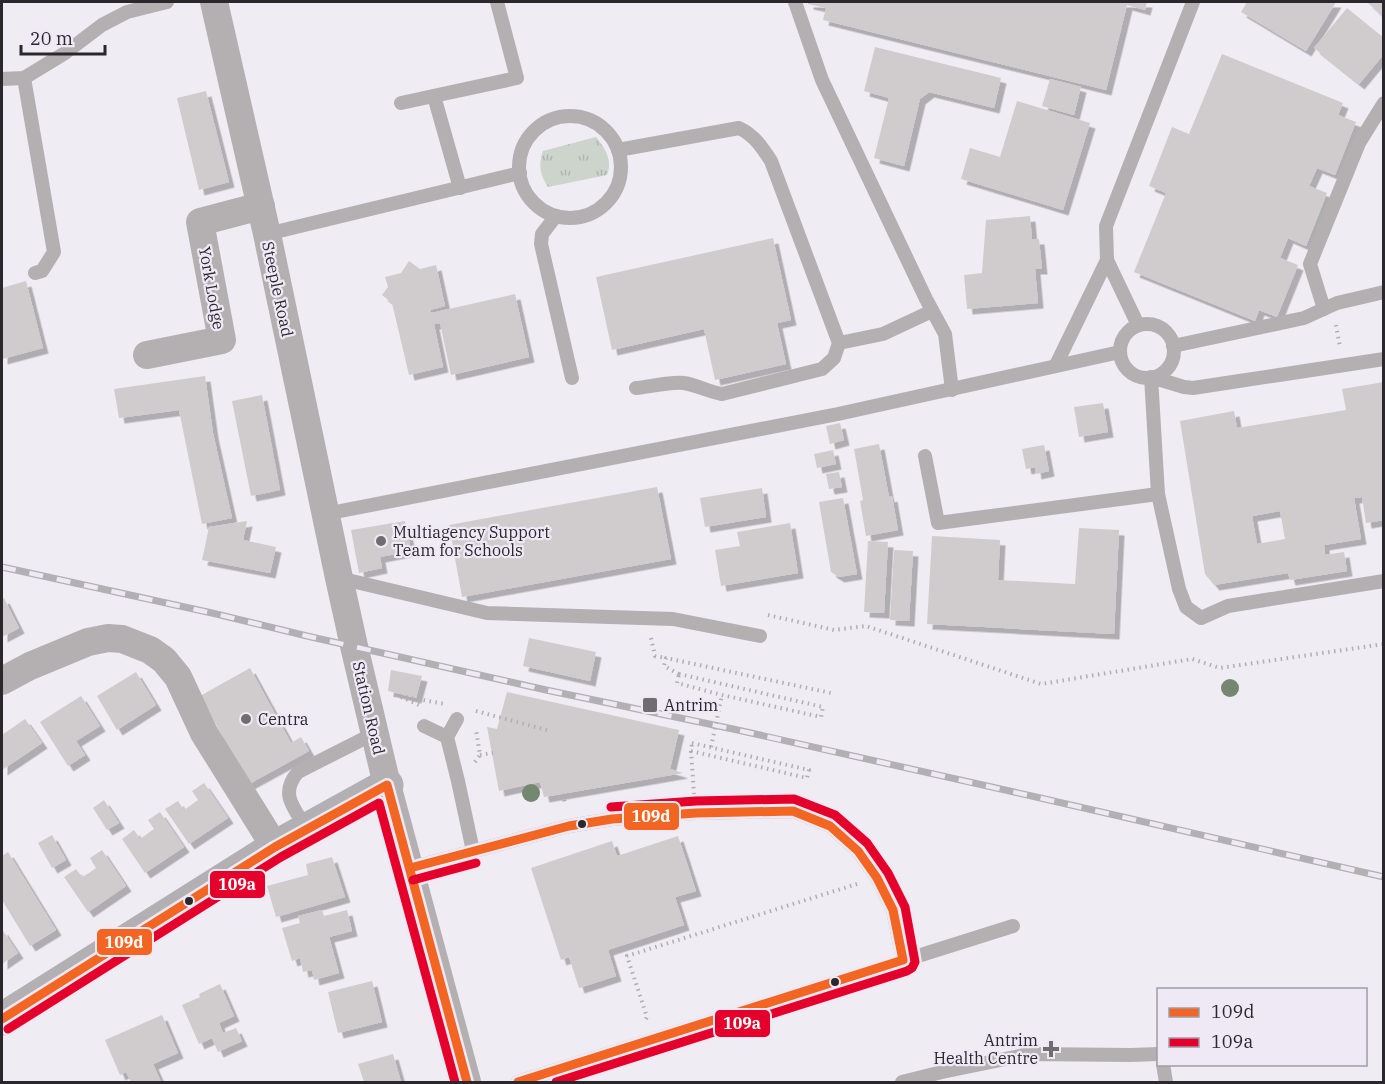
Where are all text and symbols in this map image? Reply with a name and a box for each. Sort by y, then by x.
scale bar [21,18,105,56]
text: 20 m [30,27,73,50]
street label: Steeple Road [258,239,298,339]
street label: York Lodge [195,245,229,331]
place label: Multiagency Support Team for Schools [393,522,550,560]
marker: Multiagency Support Team for Schools [374,534,388,548]
street label: Station Road [349,659,390,757]
place label: Antrim [664,695,718,715]
marker: Antrim [641,696,659,714]
place label: Centra [258,709,309,729]
marker: Centra [239,712,253,726]
line badge: 109d [623,802,680,831]
text: 109d [632,806,670,826]
unlabelled marker [576,818,588,830]
line badge: 109a [209,870,266,899]
text: 109a [218,874,256,894]
unlabelled marker [183,895,195,907]
line badge: 109d [96,928,153,956]
text: 109d [105,932,143,952]
unlabelled marker [829,976,841,988]
legend [1157,988,1367,1066]
text: 109d [1211,1000,1254,1023]
line badge: 109a [714,1009,771,1038]
text: 109a [723,1013,761,1033]
place label: Antrim Health Centre [933,1030,1038,1068]
text: 109a [1211,1030,1253,1053]
marker: Antrim Health Centre [1042,1040,1060,1058]

